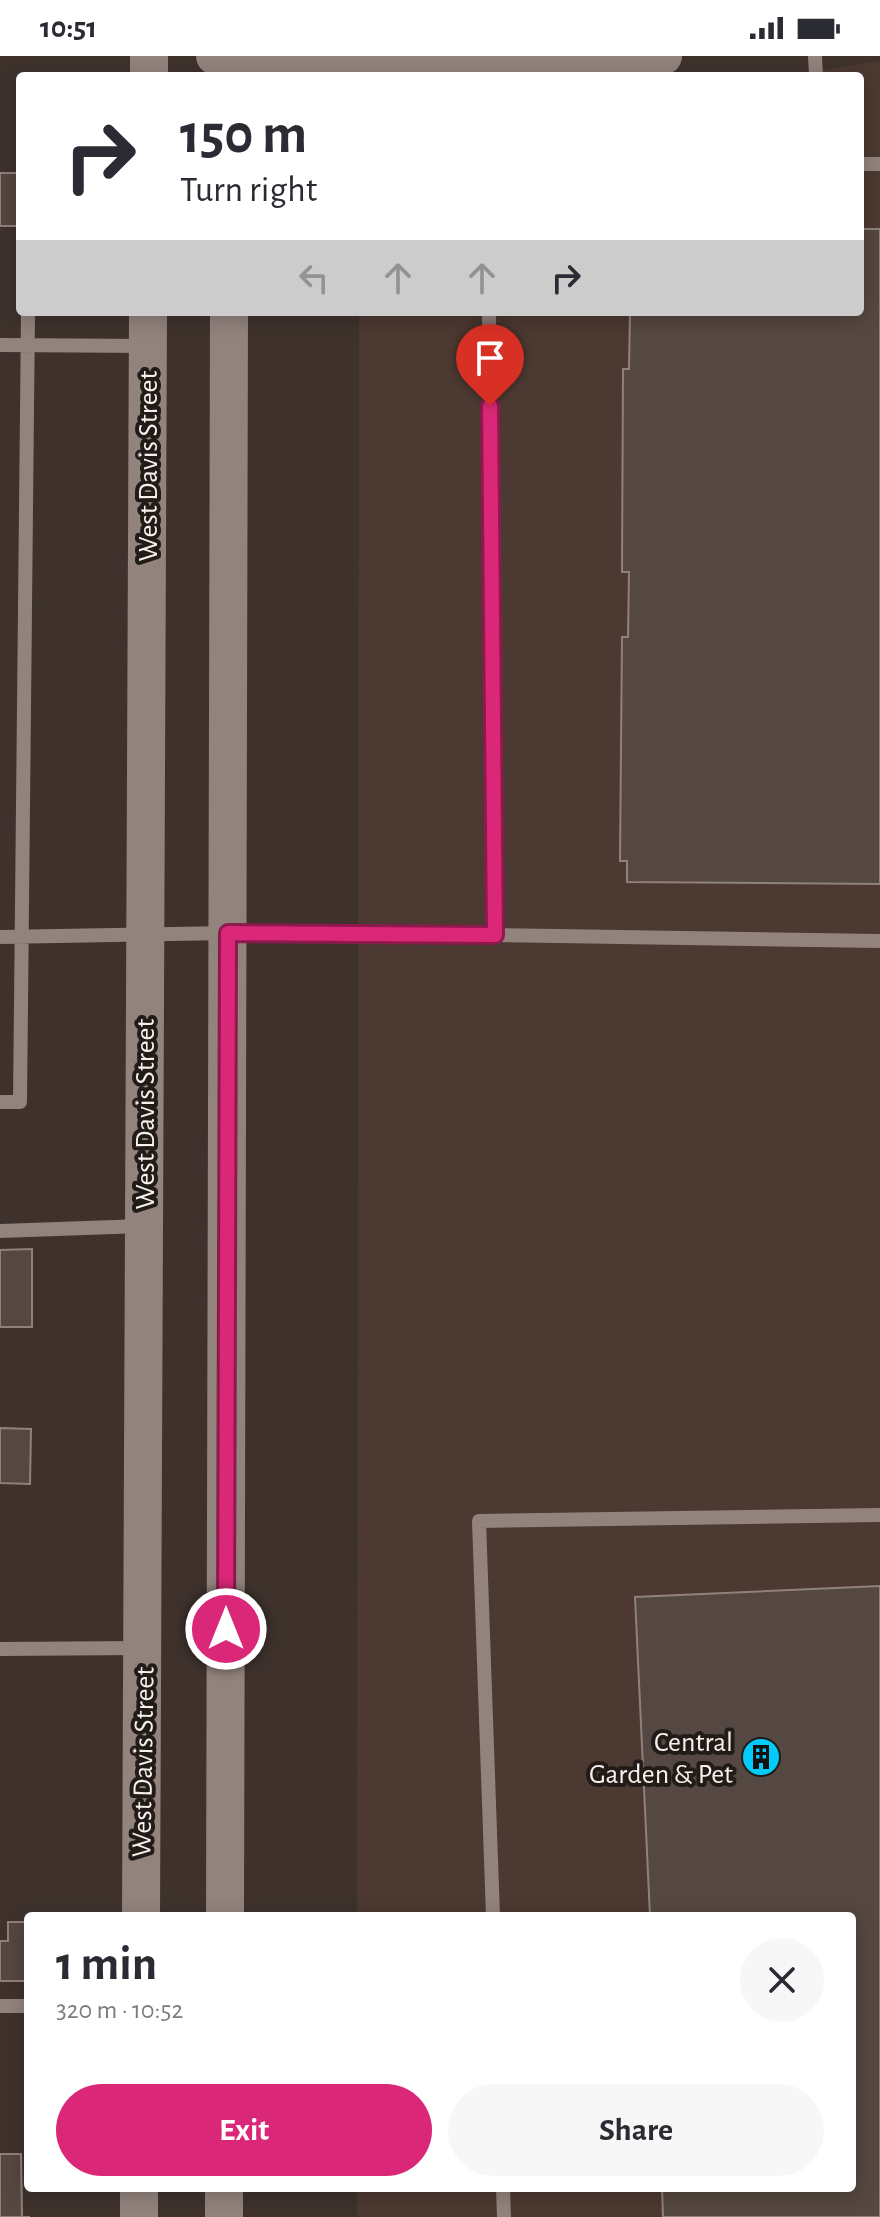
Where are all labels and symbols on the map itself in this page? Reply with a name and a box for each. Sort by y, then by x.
pin [456,324,524,406]
street label: West Davis Street [135,371,163,561]
street label: West Davis Street [132,1019,160,1209]
position arrow [184,1587,268,1671]
street label: West Davis Street [128,1666,160,1858]
place label: Central Garden & Pet [589,1729,733,1789]
building icon: Central Garden & Pet [740,1736,782,1778]

